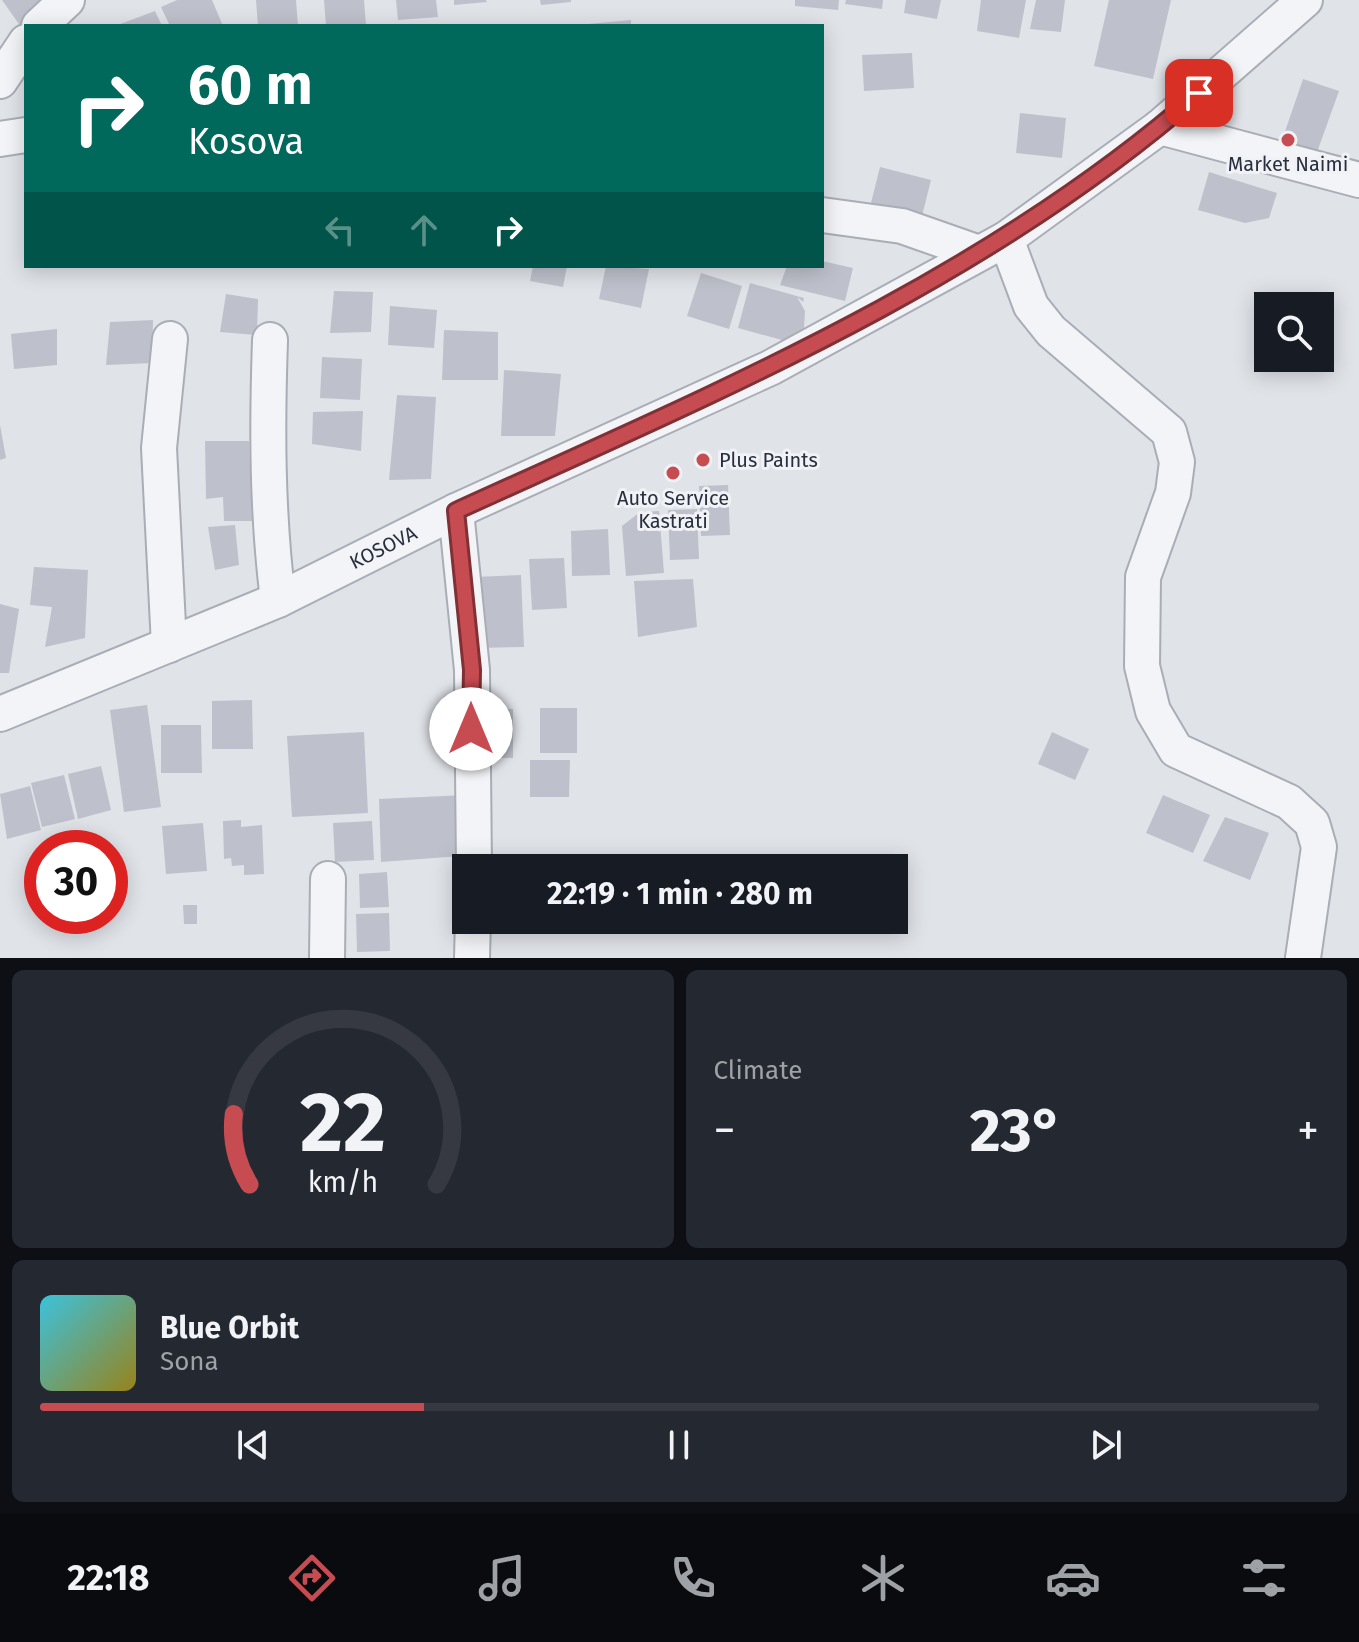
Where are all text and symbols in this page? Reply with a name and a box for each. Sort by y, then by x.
text: 60 m [188,52,313,119]
icon: right [56,56,160,160]
pin [1165,59,1233,127]
icon: arrive [1177,71,1221,115]
text: Kosova [188,120,304,164]
marker: Market Naimi [1279,131,1297,149]
place label: Market Naimi [1228,152,1348,176]
icon: left [318,208,362,252]
icon: ahead [402,208,446,252]
icon: right [486,208,530,252]
map controls [1254,292,1334,372]
button: search [1254,292,1334,372]
place label: Plus Paints [719,448,818,472]
marker: Plus Paints [694,451,712,469]
marker: Auto Service Kastrati [664,464,682,482]
place label: Auto Service Kastrati [617,486,729,533]
street label: KOSOVA [345,520,421,574]
position arrow [429,687,513,771]
speed limit sign: 30 [24,830,128,934]
text: 22:19 · 1 min · 280 m [547,876,813,912]
text: Climate [714,1055,802,1086]
text: 22 [300,1073,386,1173]
text: 23° [970,1095,1063,1167]
text: − [714,1104,736,1157]
text: + [1297,1104,1319,1157]
text: km/h [307,1165,378,1200]
text: Blue Orbit [160,1310,299,1346]
text: Sona [160,1346,219,1377]
icon: previous [231,1423,275,1467]
icon: pause [657,1423,701,1467]
icon: next [1084,1423,1128,1467]
icon: directions [284,1550,340,1606]
icon: music [474,1550,530,1606]
icon: phone [665,1550,721,1606]
icon: climate [855,1550,911,1606]
icon: car [1045,1550,1101,1606]
icon: filters [1236,1550,1292,1606]
text: 22:18 [67,1556,149,1600]

